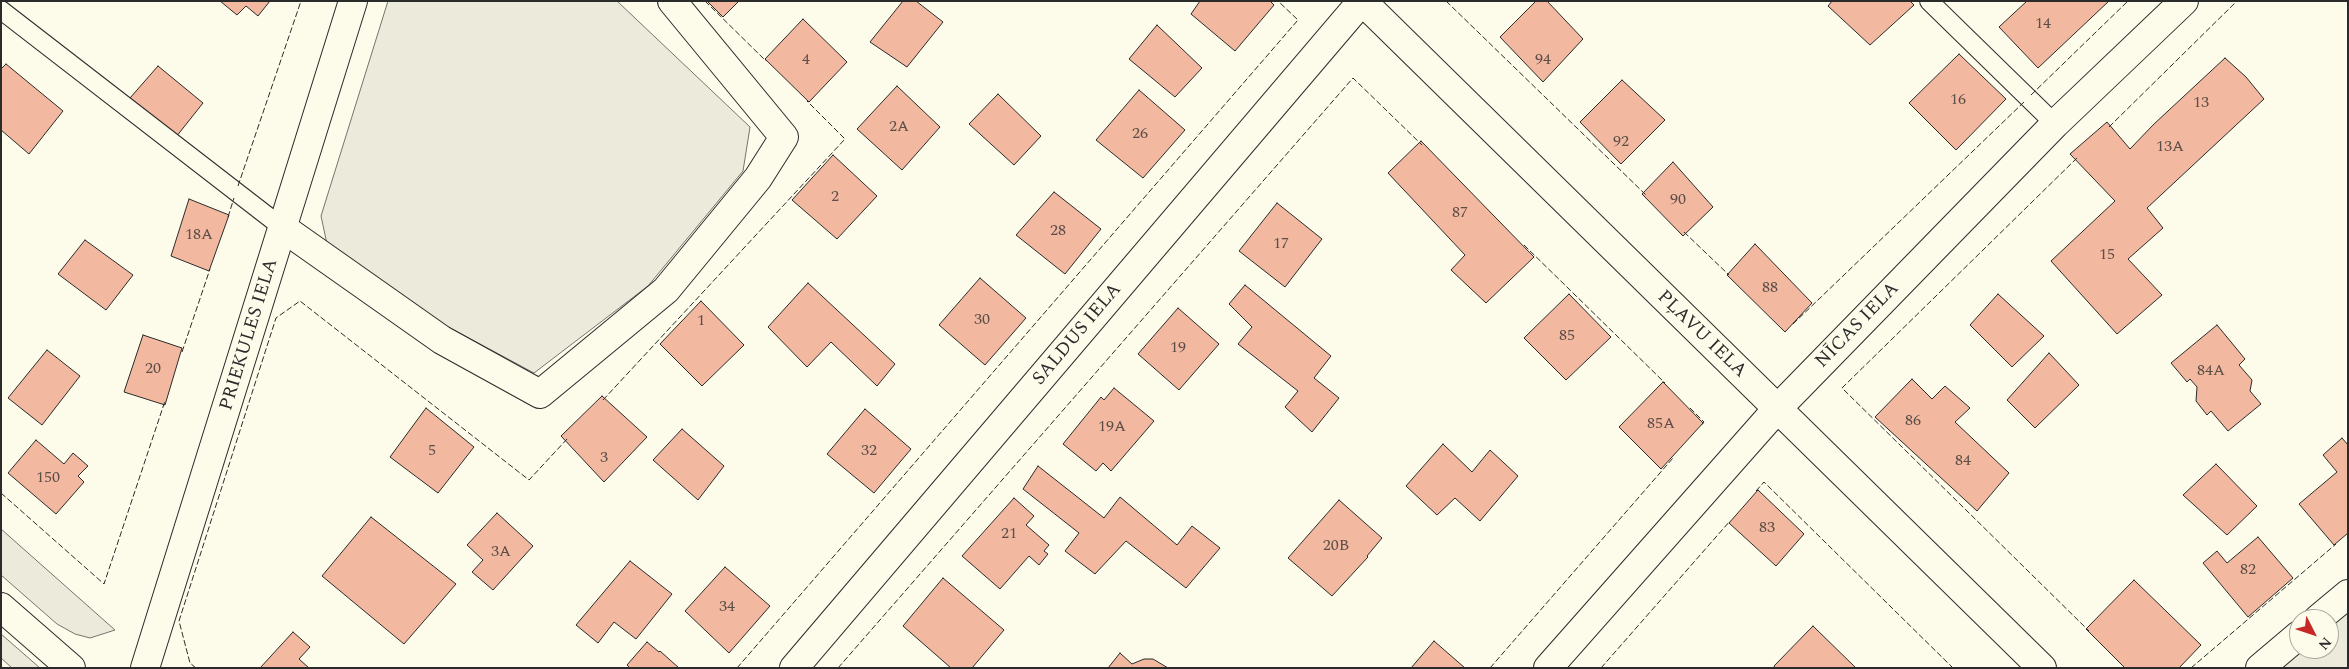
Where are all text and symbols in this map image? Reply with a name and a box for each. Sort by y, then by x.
house number: 14 [2035,15,2051,35]
house number: 4 [802,51,810,71]
house number: 94 [1535,51,1551,71]
house number: 16 [1950,91,1966,111]
house number: 13 [2193,94,2209,114]
house number: 2A [889,118,909,138]
house number: 26 [1132,125,1148,145]
house number: 92 [1613,133,1629,153]
house number: 13A [2156,138,2184,158]
house number: 2 [831,188,839,208]
house number: 90 [1670,191,1686,211]
house number: 87 [1452,204,1468,224]
house number: 28 [1050,222,1066,242]
house number: 18A [185,226,213,246]
house number: 17 [1273,235,1289,255]
house number: 15 [2099,246,2115,266]
street label: PRIEKULES IELA [216,256,284,414]
street label: NĪCAS IELA [1811,278,1905,374]
street label: SALDUS IELA [1029,279,1127,391]
house number: 88 [1762,279,1778,299]
street label: PĻAVU IELA [1651,286,1751,384]
house number: 30 [974,311,990,331]
house number: 1 [697,312,705,332]
house number: 85 [1559,327,1575,347]
house number: 19 [1170,339,1186,359]
house number: 20 [145,360,161,380]
house number: 84A [2197,362,2225,382]
house number: 86 [1905,412,1921,432]
house number: 85A [1647,415,1675,435]
house number: 19A [1098,418,1126,438]
house number: 5 [428,442,436,462]
house number: 32 [861,442,877,462]
house number: 3 [600,449,608,469]
house number: 84 [1955,452,1971,472]
house number: 150 [36,469,60,489]
house number: 83 [1759,519,1775,539]
house number: 21 [1001,525,1017,545]
house number: 20B [1323,537,1349,557]
house number: 3A [491,543,511,563]
house number: 82 [2240,561,2256,581]
house number: 34 [719,598,735,618]
north arrow [2289,609,2339,659]
text: N [2313,632,2337,655]

